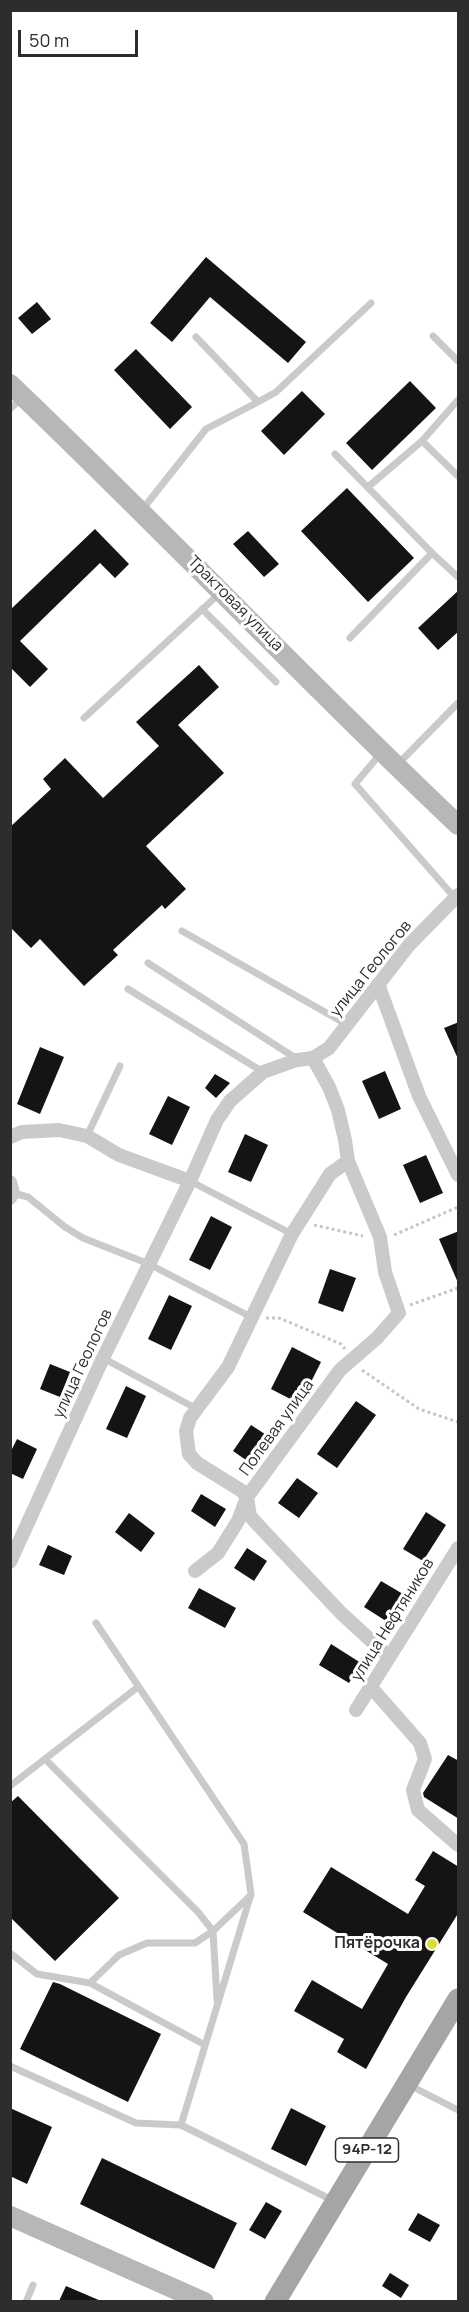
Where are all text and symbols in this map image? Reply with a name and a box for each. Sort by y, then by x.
scale bar [21,18,141,56]
text: 50 m [29,28,69,52]
street label: Трактовая улица [183,552,287,656]
street label: улица Геологов [326,917,416,1021]
street label: улица Геологов [49,1306,117,1422]
street label: Полевая улица [236,1376,318,1480]
street label: улица Нефтяников [347,1555,439,1685]
place label: Пятёрочка [334,1934,420,1954]
marker: Пятёрочка [425,1937,439,1951]
road number: 94Р-12 [336,2138,398,2162]

